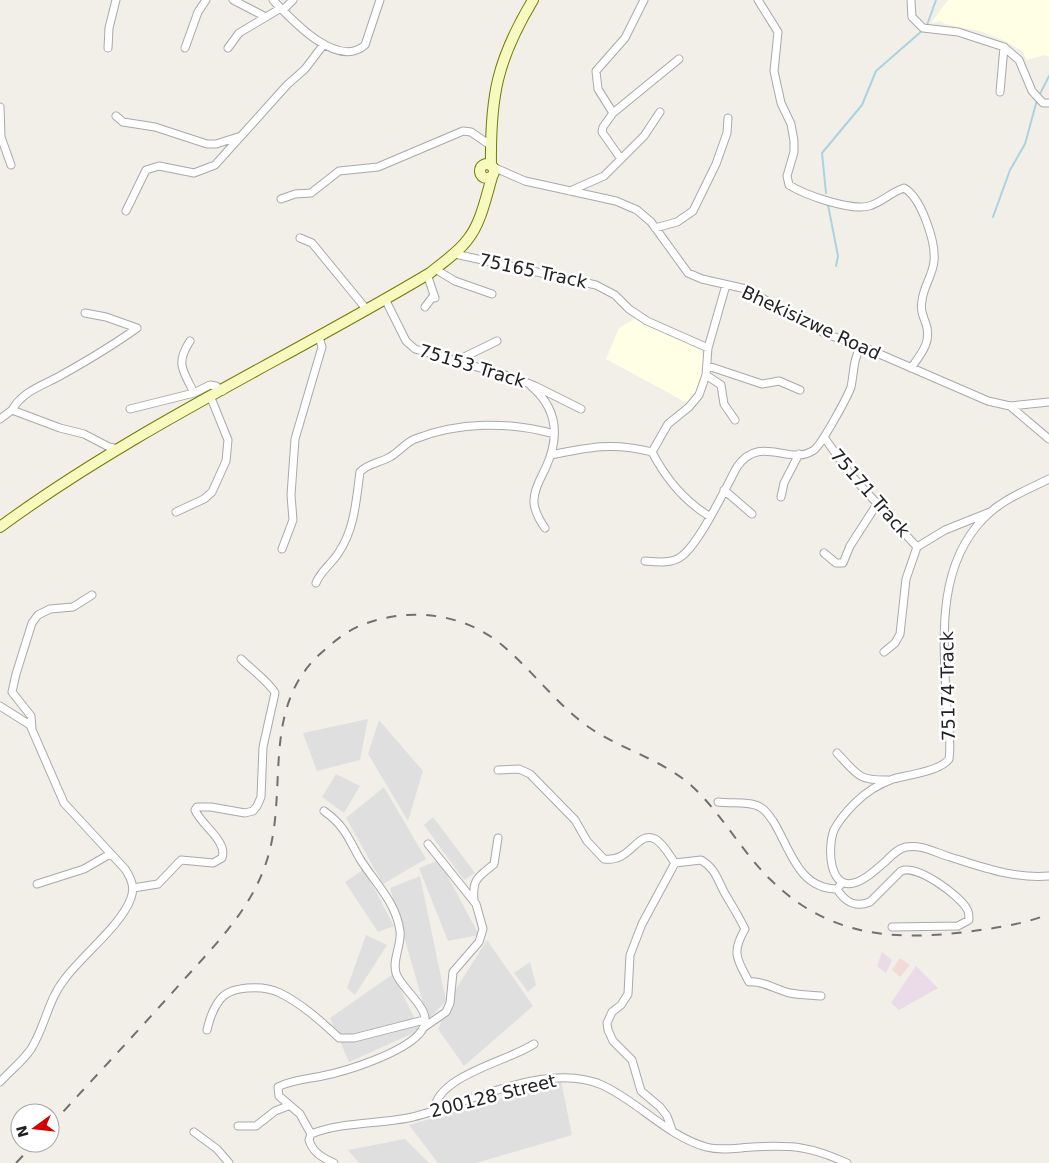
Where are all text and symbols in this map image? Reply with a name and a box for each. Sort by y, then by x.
street label: 75165 Track [477,249,590,292]
street label: Bhekisizwe Road [738,281,884,364]
street label: 75153 Track [416,339,528,392]
street label: 75171 Track [826,444,915,542]
street label: 75174 Track [936,630,959,741]
street label: 200128 Street [428,1070,558,1121]
north arrow [10,1103,60,1153]
text: N [13,1124,32,1139]

